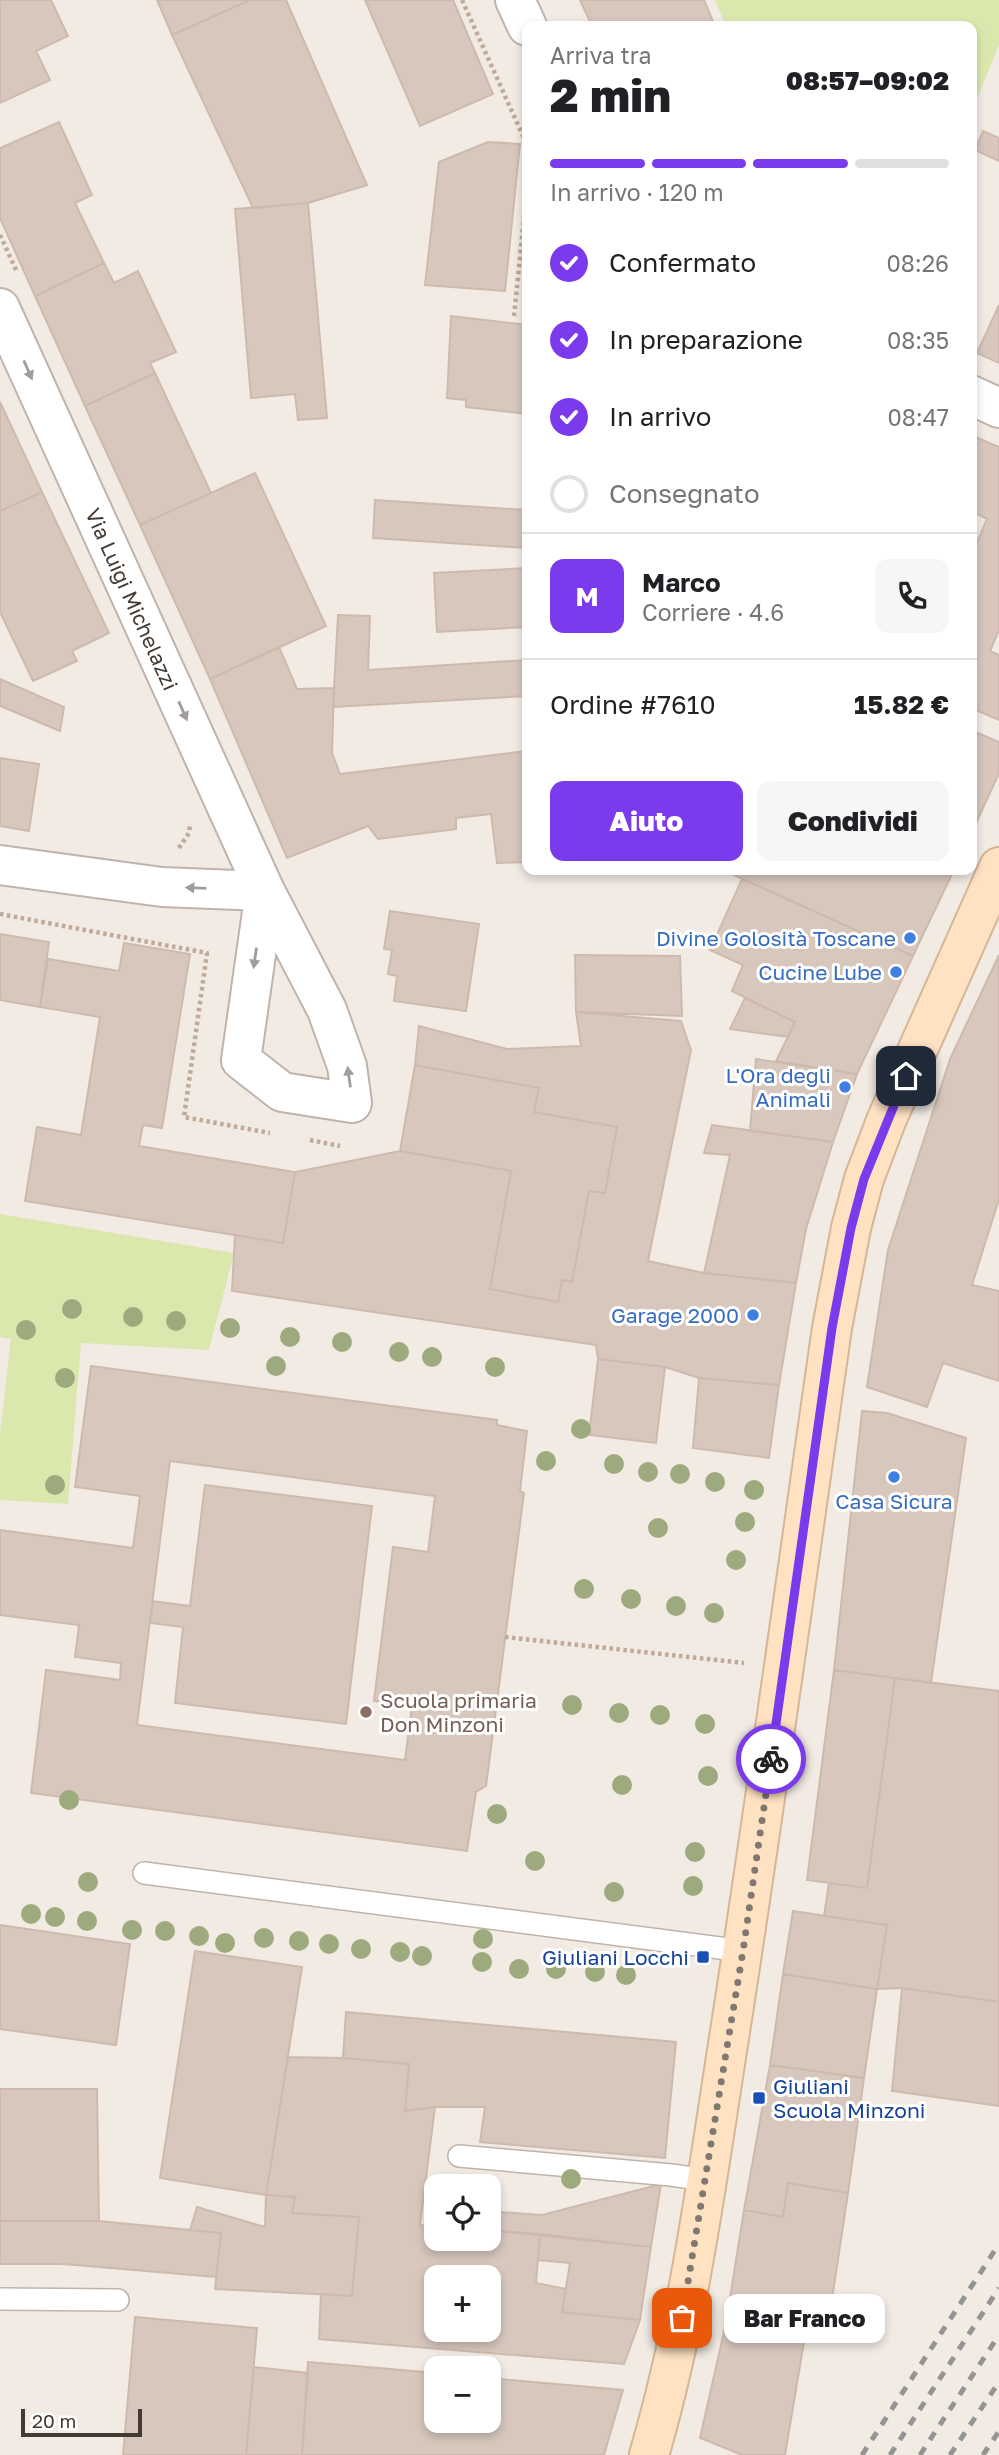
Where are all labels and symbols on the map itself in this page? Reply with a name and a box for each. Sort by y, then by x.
one-way arrow [22,360,34,380]
street label: Via Luigi Michelazzi [80,504,184,694]
one-way arrow [177,701,189,721]
one-way arrow [185,883,207,894]
place label: Divine Golosità Toscane [656,925,896,951]
marker: Divine Golosità Toscane [902,930,918,946]
one-way arrow [250,948,261,970]
place label: Cucine Lube [758,959,882,985]
marker: Cucine Lube [888,964,904,980]
pin [876,1046,936,1106]
place label: L'Ora degli Animali [726,1062,831,1112]
one-way arrow [343,1066,354,1088]
marker: L'Ora degli Animali [837,1079,853,1095]
place label: Garage 2000 [611,1302,739,1328]
marker: Garage 2000 [745,1307,761,1323]
marker: Casa Sicura [886,1469,902,1485]
place label: Casa Sicura [835,1488,953,1514]
place label: Scuola primaria Don Minzoni [380,1687,537,1737]
marker: Scuola primaria Don Minzoni [358,1704,374,1720]
courier [736,1724,806,1794]
place label: Giuliani Locchi [542,1944,689,1970]
marker: Giuliani Locchi [695,1949,711,1965]
place label: Giuliani Scuola Minzoni [773,2073,925,2123]
marker: Giuliani Scuola Minzoni [751,2090,767,2106]
pin [652,2288,712,2348]
callout: Bar Franco [724,2294,885,2342]
scale bar [21,2406,142,2438]

